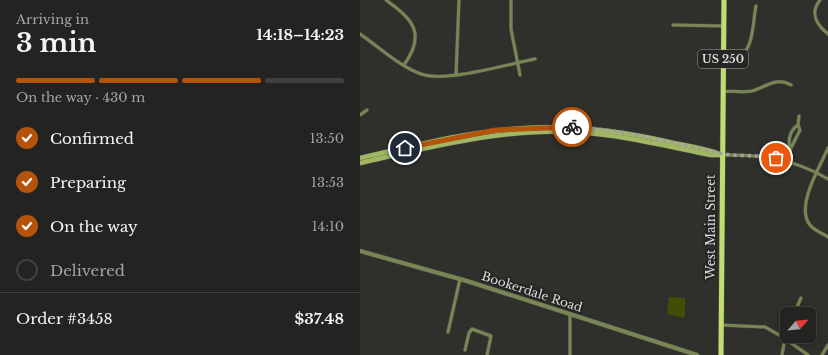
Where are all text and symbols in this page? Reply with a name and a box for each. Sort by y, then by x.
text: Arriving in [16,11,89,28]
text: 14:18–14:23 [256,25,344,44]
text: 3 min [16,27,97,59]
road number: US 250 [698,50,748,68]
text: On the way · 430 m [16,89,145,106]
courier [552,107,592,147]
icon: bike [561,116,583,138]
icon: check [16,127,38,149]
text: Confirmed [50,129,134,148]
text: 13:50 [310,130,344,147]
pin [388,131,422,165]
icon: home [394,137,416,159]
pin [759,141,793,175]
icon: bag [765,147,787,169]
icon: check [16,171,38,193]
text: Preparing [50,173,126,192]
text: 13:53 [311,174,344,191]
street label: West Main Street [703,174,718,281]
icon: check [16,215,38,237]
text: On the way [50,217,138,236]
text: 14:10 [312,218,344,235]
text: Delivered [50,261,125,280]
street label: Bookerdale Road [480,268,585,315]
north arrow [780,307,816,343]
map controls [780,307,816,343]
text: Order #3458 [16,309,113,328]
text: $37.48 [295,309,344,328]

